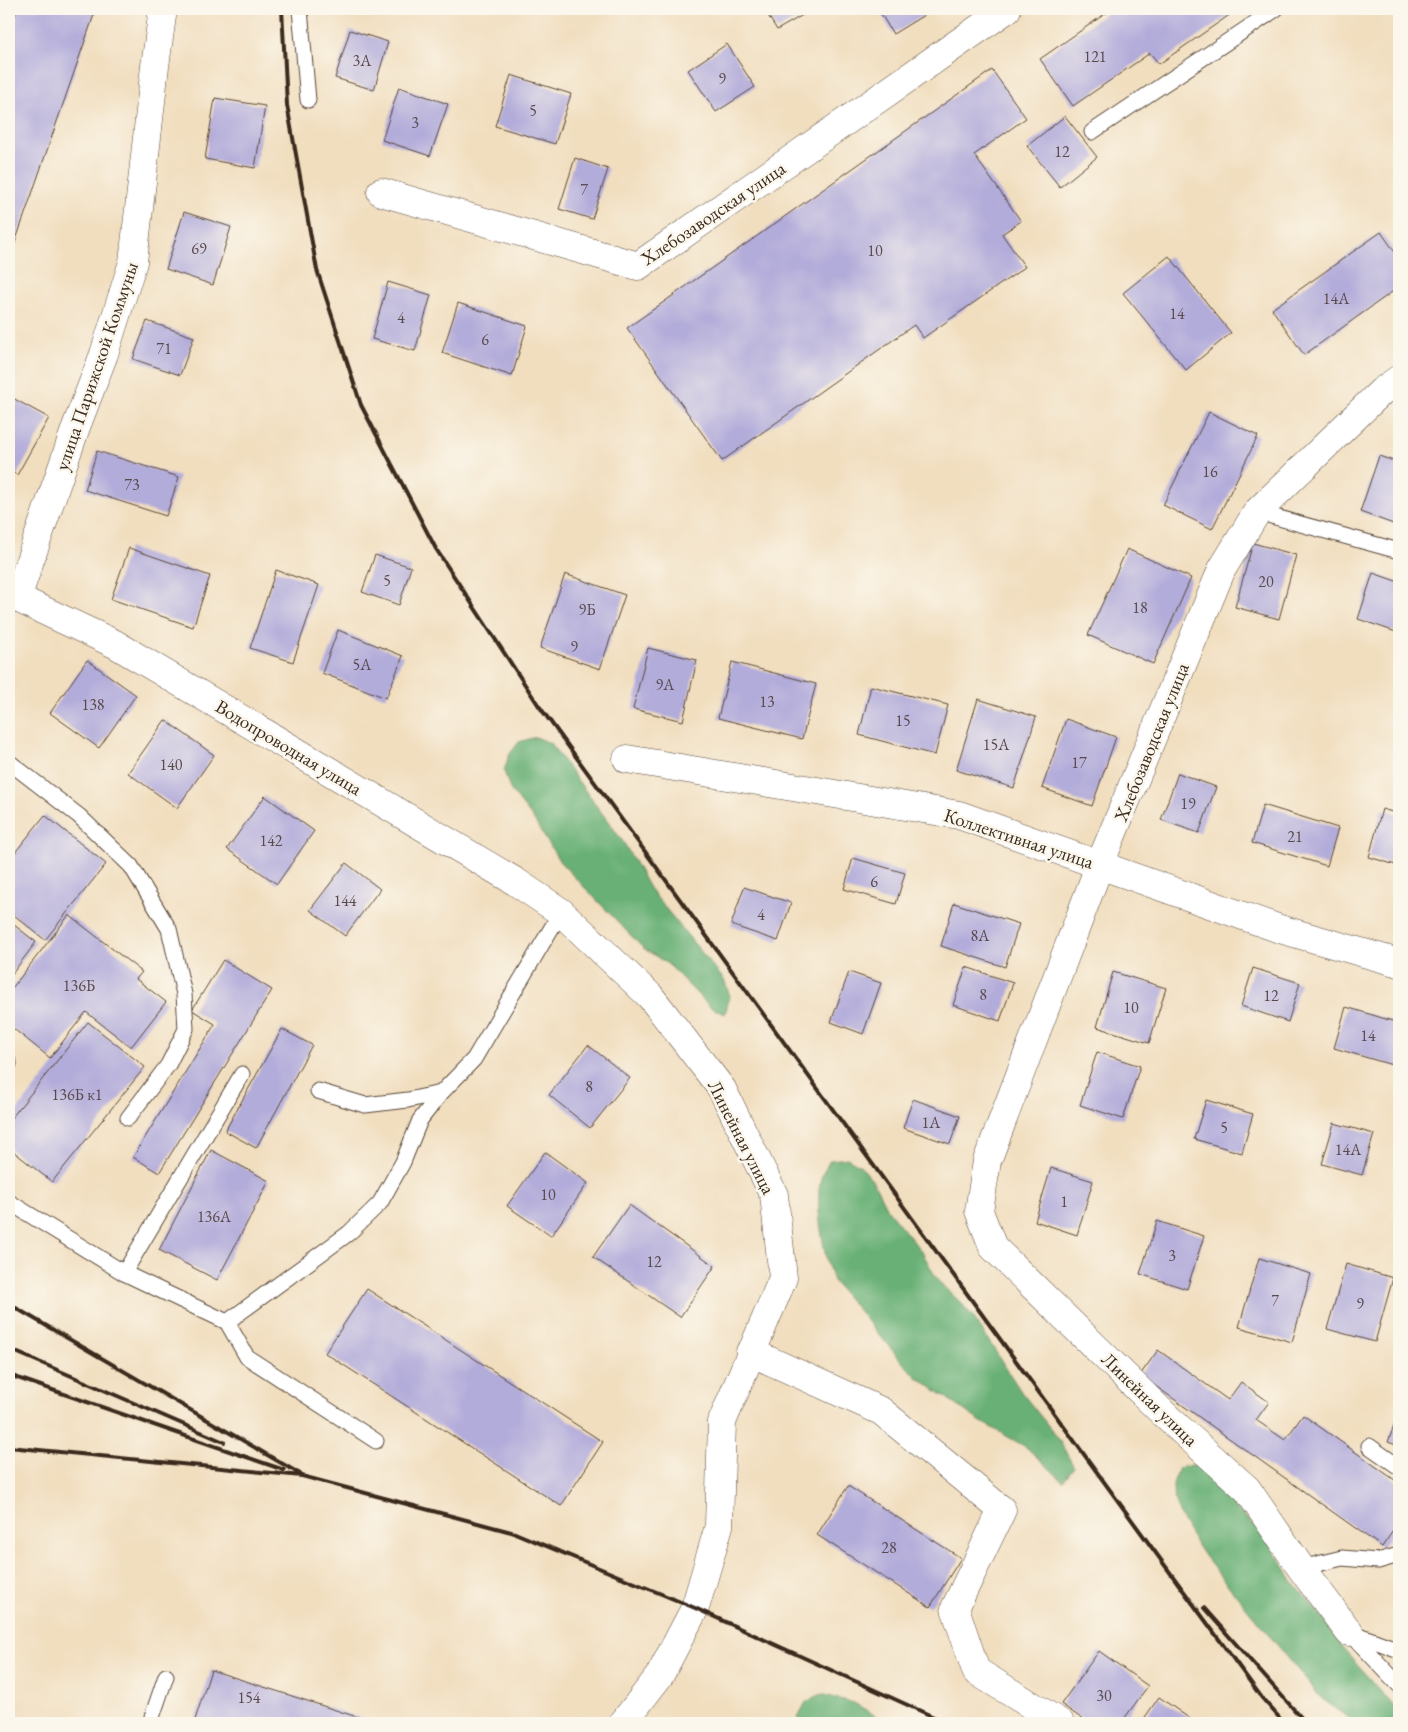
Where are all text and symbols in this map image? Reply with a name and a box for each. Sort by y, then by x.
house number: 121 [1083,46,1107,67]
house number: 3А [353,50,372,71]
house number: 9 [718,68,726,89]
house number: 5 [529,100,537,121]
house number: 3 [411,112,419,133]
house number: 12 [1054,141,1070,162]
street label: Хлебозаводская улица [635,156,791,272]
house number: 7 [580,179,588,200]
house number: 69 [191,238,207,259]
house number: 10 [867,240,883,261]
street label: улица Парижской Коммуны [49,258,144,474]
house number: 14А [1323,288,1350,309]
house number: 14 [1169,303,1185,324]
house number: 4 [397,307,405,328]
house number: 6 [481,329,489,350]
house number: 71 [156,338,172,359]
house number: 16 [1202,461,1218,482]
house number: 73 [124,474,140,495]
house number: 5 [383,570,391,591]
house number: 20 [1258,571,1274,592]
house number: 18 [1132,597,1148,618]
house number: 9Б [578,599,596,620]
house number: 9 [570,636,578,657]
house number: 5А [353,654,372,675]
street label: Хлебозаводская улица [1108,659,1195,826]
house number: 9А [656,674,675,695]
house number: 13 [759,691,775,712]
house number: 138 [81,694,105,715]
street label: Водопроводная улица [211,694,367,801]
house number: 15 [895,710,911,731]
house number: 15А [983,734,1010,755]
house number: 17 [1071,752,1087,773]
house number: 140 [159,754,183,775]
house number: 19 [1180,793,1196,814]
street label: Коллективная улица [941,802,1097,875]
house number: 21 [1287,826,1303,847]
house number: 142 [259,830,283,851]
house number: 6 [870,871,878,892]
house number: 144 [333,890,357,911]
house number: 4 [757,904,765,925]
house number: 8А [971,925,990,946]
house number: 136Б [63,975,95,996]
house number: 8 [979,984,987,1005]
house number: 12 [1263,985,1279,1006]
house number: 10 [1123,997,1139,1018]
house number: 14 [1360,1025,1376,1046]
house number: 8 [585,1076,593,1097]
street label: Линейная улица [702,1076,781,1199]
house number: 136Б к1 [52,1084,102,1105]
house number: 1А [922,1112,941,1133]
house number: 5 [1220,1117,1228,1138]
house number: 14А [1335,1139,1362,1160]
house number: 10 [540,1184,556,1205]
house number: 1 [1060,1191,1068,1212]
house number: 136А [197,1206,232,1227]
house number: 3 [1168,1245,1176,1266]
house number: 12 [646,1251,662,1272]
house number: 7 [1271,1290,1279,1311]
house number: 9 [1356,1293,1364,1314]
street label: Линейная улица [1096,1347,1204,1452]
house number: 28 [881,1537,897,1558]
house number: 30 [1096,1685,1112,1706]
house number: 154 [237,1687,261,1708]

